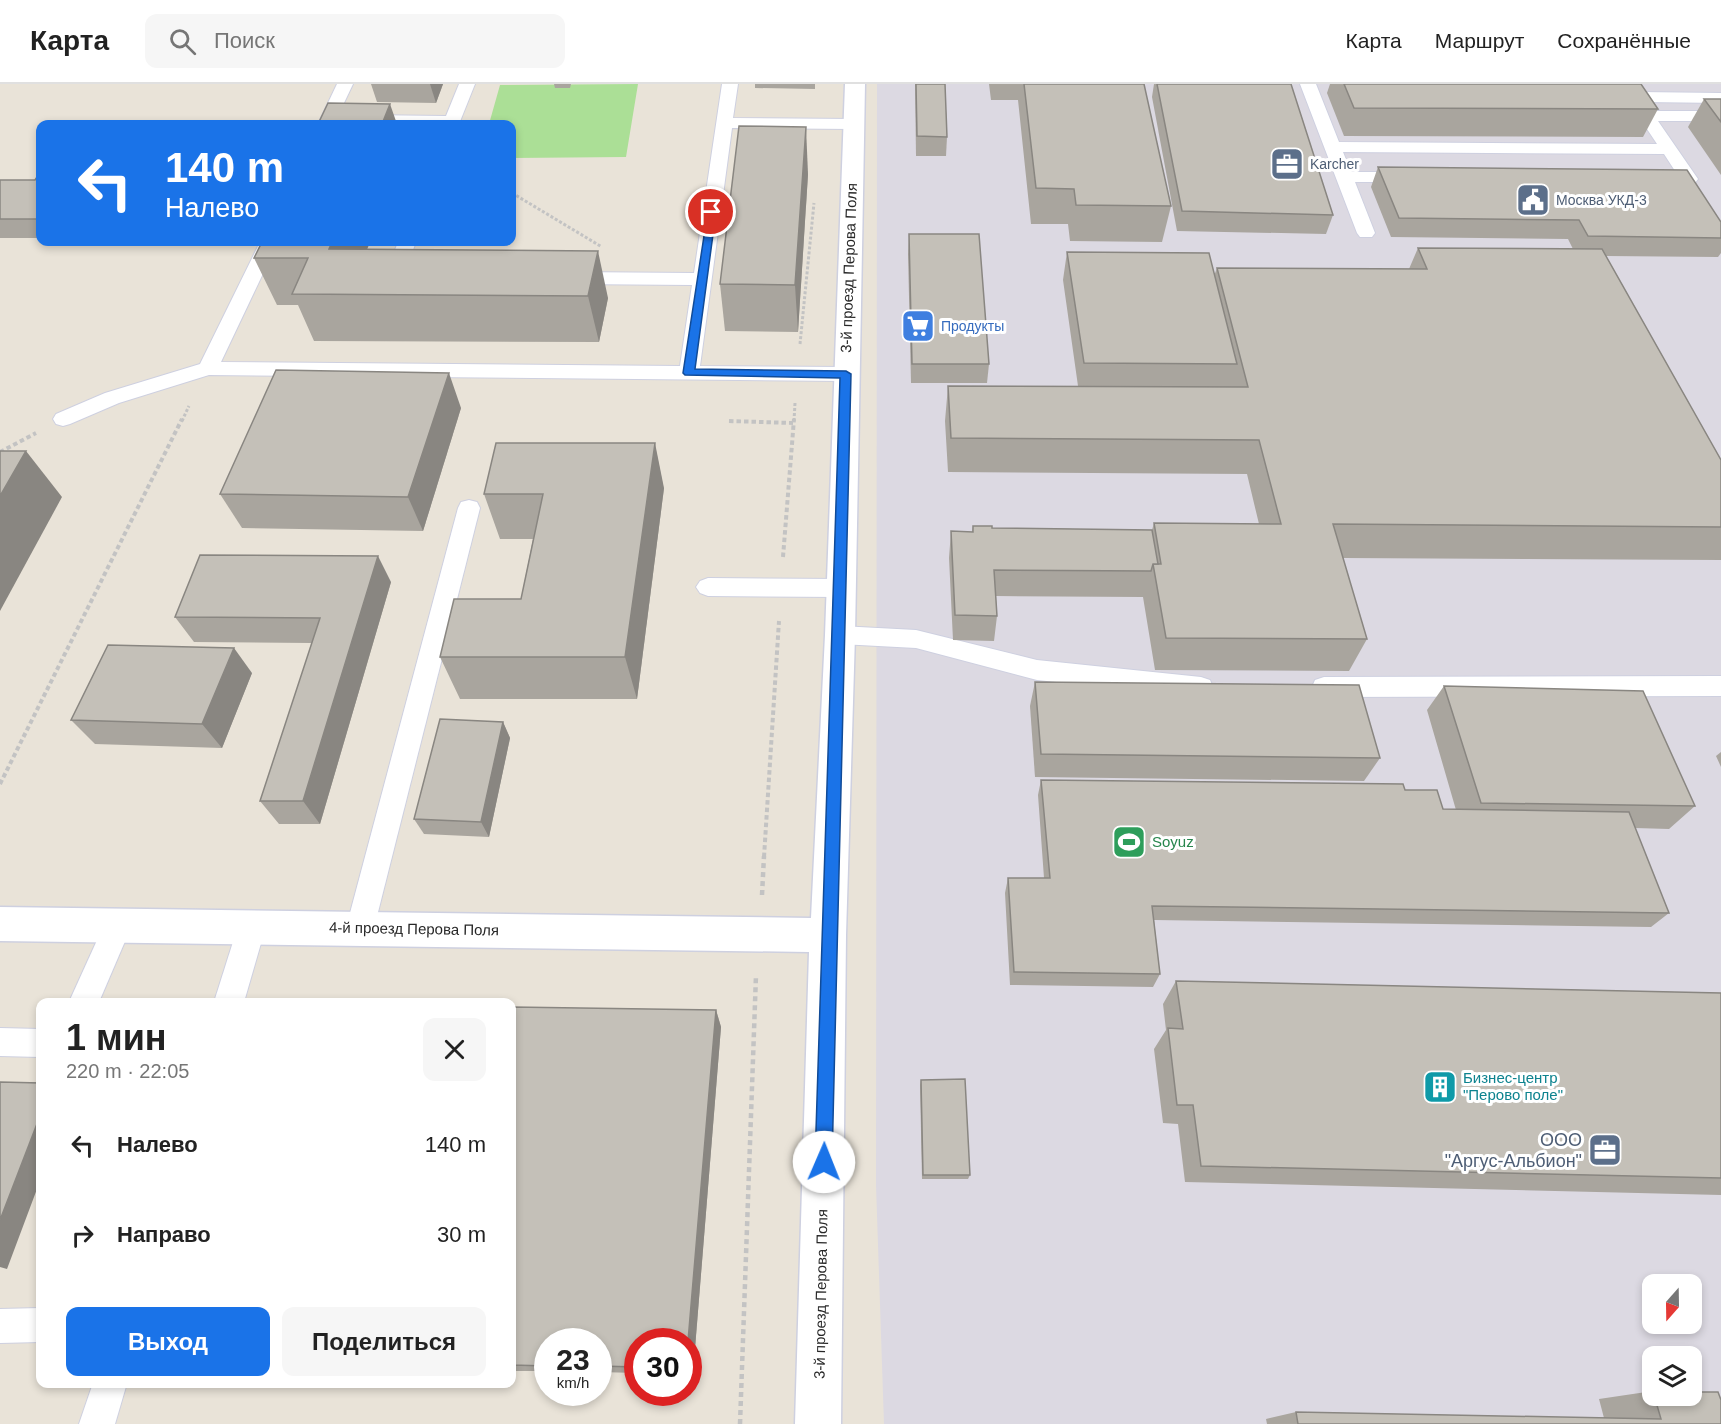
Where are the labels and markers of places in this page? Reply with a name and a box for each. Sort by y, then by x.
office icon: Karcher [1269,146,1305,182]
place label: Karcher [1310,156,1359,172]
public building icon: Москва УКД-3 [1515,182,1551,218]
pin [685,186,736,237]
place label: Москва УКД-3 [1556,192,1647,208]
supermarket icon: Продукты [900,308,936,344]
place label: Продукты [941,318,1004,334]
sports icon: Soyuz [1111,824,1147,860]
place label: Soyuz [1152,833,1194,850]
building icon: Бизнес-центр "Перово поле" [1422,1069,1458,1105]
place label: Бизнес-центр "Перово поле" [1463,1069,1563,1103]
place label: ООО "Аргус-Альбион" [1445,1130,1582,1171]
office icon: ООО "Аргус-Альбион" [1587,1132,1623,1168]

